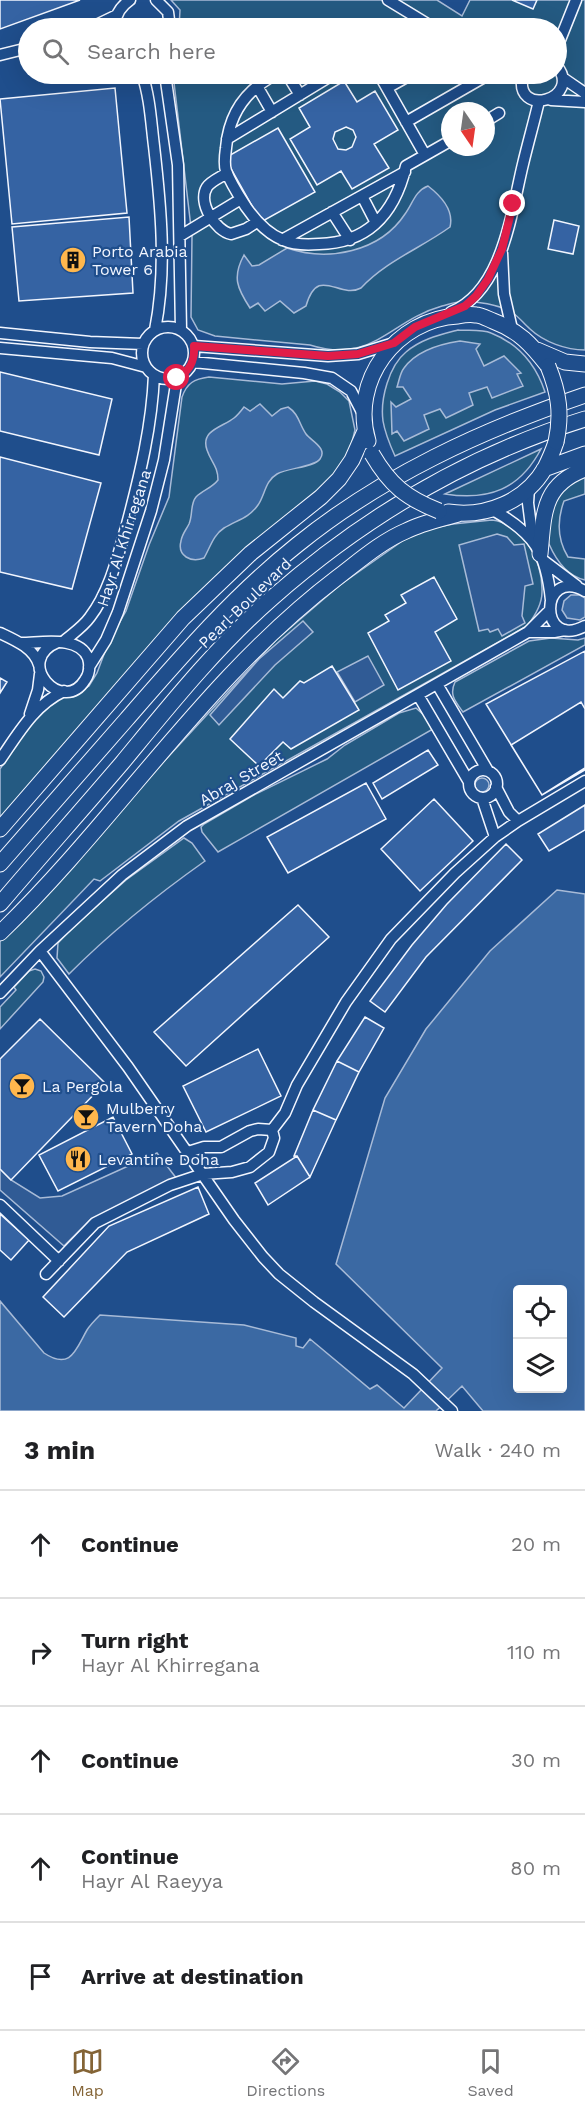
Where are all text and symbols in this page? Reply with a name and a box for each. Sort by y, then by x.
search box [18,18,567,84]
icon: search [39,35,72,68]
text: Search here [87,39,216,64]
north arrow [441,102,495,156]
route end [499,190,525,216]
place label: Porto Arabia Tower 6 [92,242,188,279]
building icon: Porto Arabia Tower 6 [58,245,88,275]
route start [163,364,189,390]
street label: Hayr Al Khirregana [93,467,155,609]
street label: Pearl Boulevard [195,554,295,652]
street label: Abraj Street [196,746,287,810]
bar icon: La Pergola [7,1071,37,1101]
place label: La Pergola [42,1077,123,1096]
place label: Mulberry Tavern Doha [106,1099,202,1136]
bar icon: Mulberry Tavern Doha [71,1102,101,1132]
restaurant icon: Levantine Doha [63,1144,93,1174]
place label: Levantine Doha [98,1150,219,1169]
map controls [513,1285,567,1393]
button: locate [513,1285,567,1339]
button: layers [513,1339,567,1393]
text: 3 min [24,1435,95,1465]
text: Walk · 240 m [434,1438,561,1462]
icon: ahead [24,1528,57,1561]
text: Continue [81,1532,179,1557]
text: 20 m [511,1532,561,1556]
text: Turn right [81,1628,188,1653]
icon: right [24,1636,57,1669]
text: 110 m [507,1640,561,1664]
text: Hayr Al Khirregana [81,1653,260,1677]
icon: ahead [24,1744,57,1777]
text: Continue [81,1748,179,1773]
text: 30 m [511,1748,561,1772]
text: Continue [81,1844,179,1869]
icon: ahead [24,1852,57,1885]
text: 80 m [510,1856,561,1880]
text: Hayr Al Raeyya [81,1869,223,1893]
icon: arrive [24,1960,57,1993]
text: Arrive at destination [81,1964,304,1989]
tab: Map [71,2045,104,2100]
tab: Directions [246,2045,325,2100]
tab: Saved [467,2045,514,2100]

